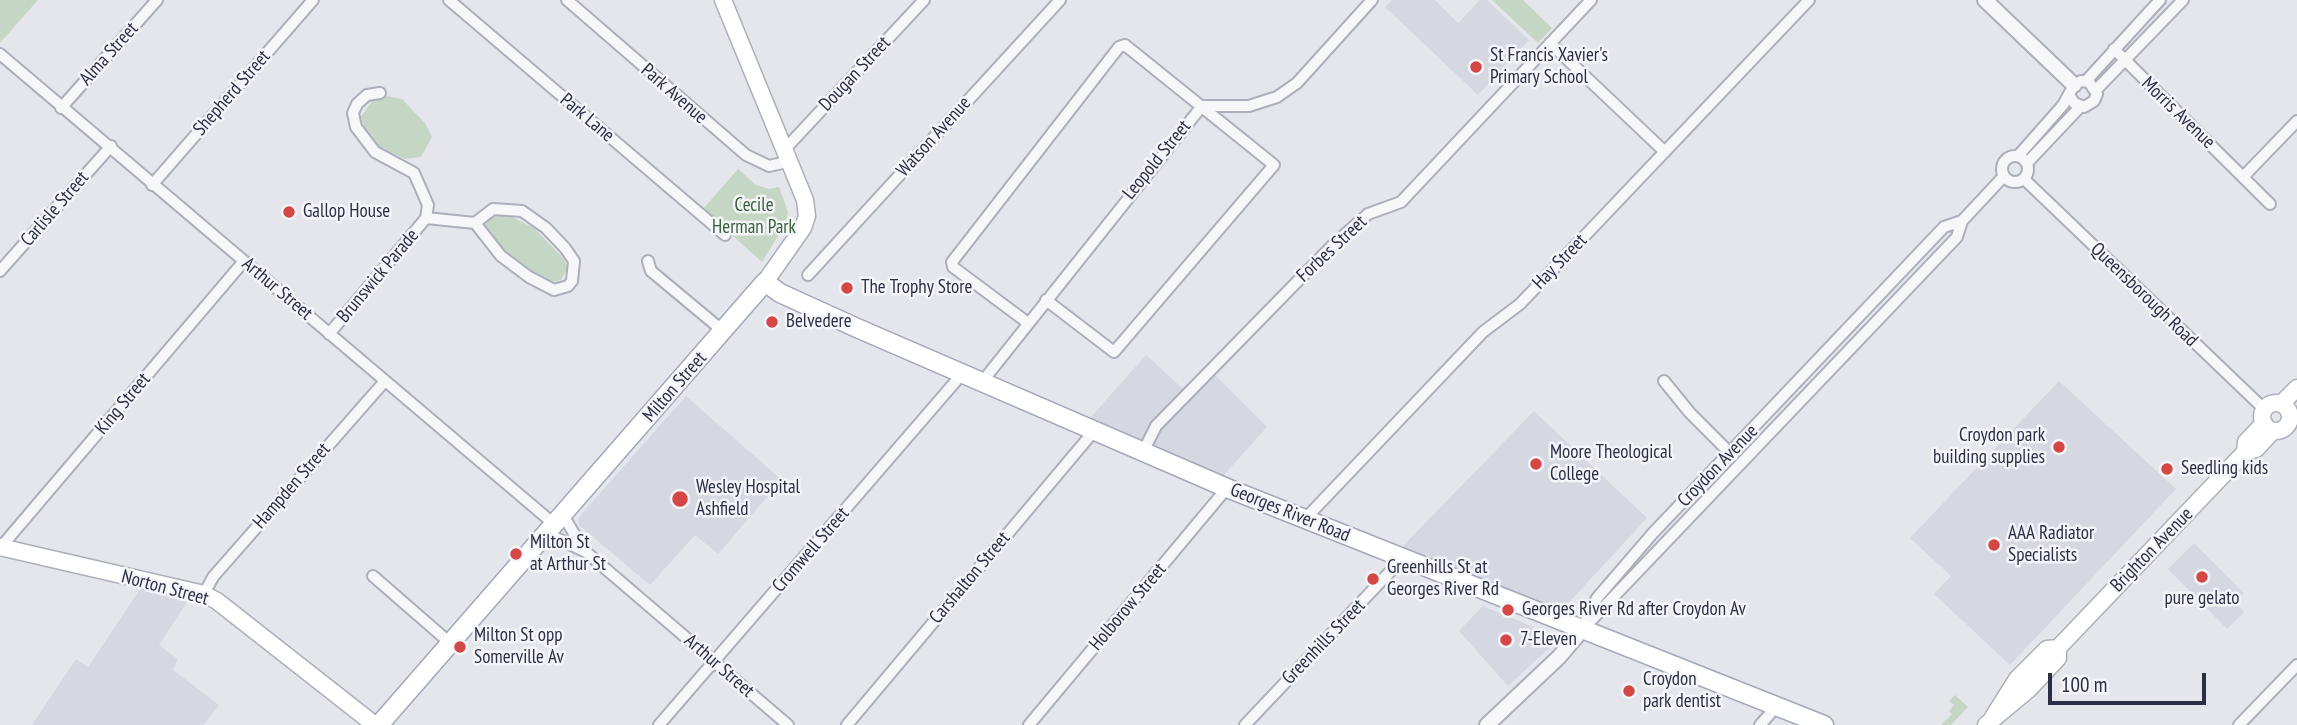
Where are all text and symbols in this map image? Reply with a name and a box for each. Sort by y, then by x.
street label: Alma Street [75,18,143,90]
street label: Dougan Street [815,32,895,116]
place label: St Francis Xavier's Primary School [1490,45,1608,89]
street label: Shepherd Street [189,46,275,140]
street label: Park Avenue [636,59,712,129]
marker: St Francis Xavier's Primary School [1468,59,1484,75]
street label: Morris Avenue [2137,72,2219,154]
street label: Park Lane [555,89,619,147]
street label: Watson Avenue [892,92,976,182]
street label: Leopold Street [1118,116,1196,204]
street label: Carlisle Street [16,167,94,251]
park label: Cecile Herman Park [712,195,796,239]
place label: Gallop House [303,201,390,223]
marker: Gallop House [281,204,297,220]
street label: Forbes Street [1292,211,1372,287]
street label: Brunswick Parade [332,225,424,327]
street label: Hay Street [1528,230,1592,294]
street label: Queensborough Road [2086,238,2202,352]
street label: Arthur Street [237,253,317,325]
place label: The Trophy Store [861,277,972,299]
marker: The Trophy Store [839,280,855,296]
place label: Belvedere [786,311,852,333]
marker: Belvedere [764,314,780,330]
street label: Milton Street [638,347,712,427]
street label: King Street [91,369,155,439]
street label: Croydon Avenue [1673,420,1763,512]
place label: Croydon park building supplies [1933,425,2045,469]
street label: Hampden Street [249,438,335,534]
marker: Croydon park building supplies [2051,439,2067,455]
place label: Moore Theological College [1550,442,1672,486]
marker: Moore Theological College [1528,456,1544,472]
place label: Seedling kids [2181,458,2268,480]
marker: Seedling kids [2159,461,2175,477]
place label: Wesley Hospital Ashfield [696,477,800,521]
street label: Georges River Road [1227,479,1353,547]
marker: Wesley Hospital Ashfield [670,489,690,509]
street label: Cromwell Street [768,503,854,597]
street label: Brighton Avenue [2106,503,2198,597]
place label: AAA Radiator Specialists [2008,523,2094,567]
street label: Carshalton Street [925,527,1015,629]
place label: Milton St at Arthur St [530,532,606,576]
marker: AAA Radiator Specialists [1986,537,2002,553]
marker: Milton St at Arthur St [508,546,524,562]
place label: Greenhills St at Georges River Rd [1387,557,1499,601]
street label: Holborow Street [1085,559,1171,655]
street label: Norton Street [119,565,211,611]
marker: pure gelato [2194,569,2210,585]
marker: Greenhills St at Georges River Rd [1365,571,1381,587]
place label: pure gelato [2165,588,2239,610]
street label: Greenhills Street [1278,595,1370,689]
place label: Georges River Rd after Croydon Av [1522,599,1746,621]
marker: Georges River Rd after Croydon Av [1500,602,1516,618]
place label: Milton St opp Somerville Av [474,625,564,669]
street label: Arthur Street [679,629,759,703]
place label: 7-Eleven [1520,629,1577,651]
marker: 7-Eleven [1498,632,1514,648]
marker: Milton St opp Somerville Av [452,639,468,655]
scale bar [2052,658,2210,702]
place label: Croydon park dentist [1643,669,1721,713]
text: 100 m [2061,671,2107,698]
marker: Croydon park dentist [1621,683,1637,699]

